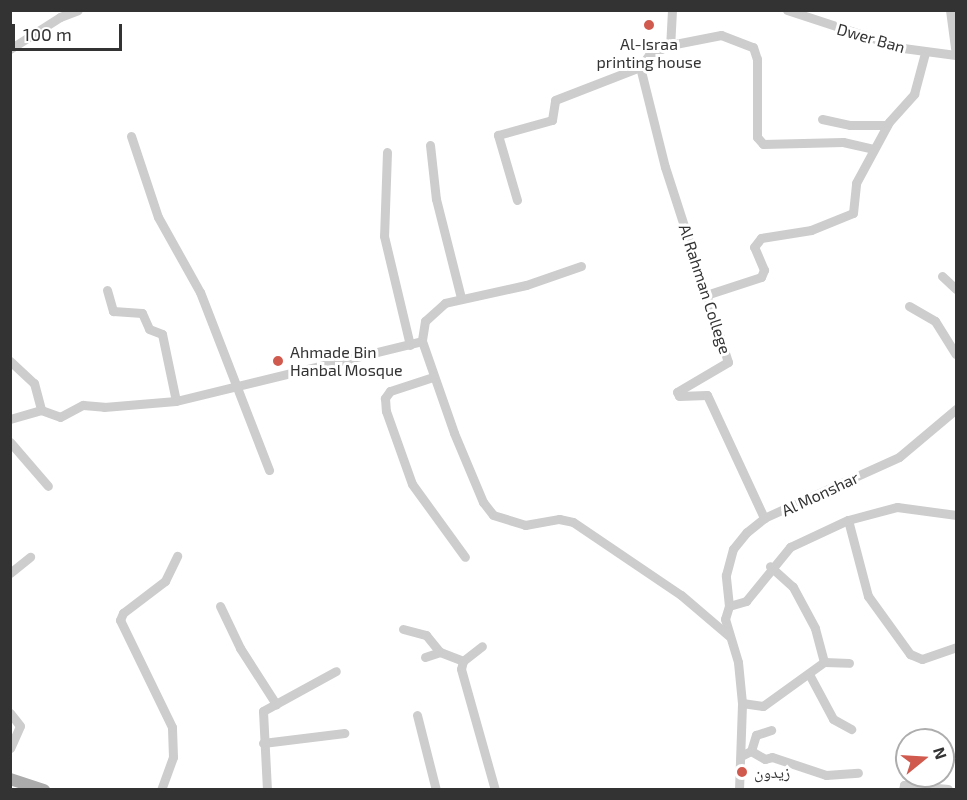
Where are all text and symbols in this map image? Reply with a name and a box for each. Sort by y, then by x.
scale bar [15,12,124,50]
marker: Al-Israa printing house [642,18,656,32]
street label: Dwer Ban [835,19,907,57]
text: 100 m [23,23,72,45]
place label: Al-Israa printing house [596,34,702,72]
street label: Al Rahman College [675,222,735,356]
place label: Ahmade Bin Hanbal Mosque [290,342,403,380]
marker: Ahmade Bin Hanbal Mosque [271,354,285,368]
street label: Al Monshar [778,468,862,520]
north arrow [895,728,955,788]
text: N [930,744,952,761]
place label: زيدون [754,762,790,782]
marker: زيدون [735,765,749,779]

